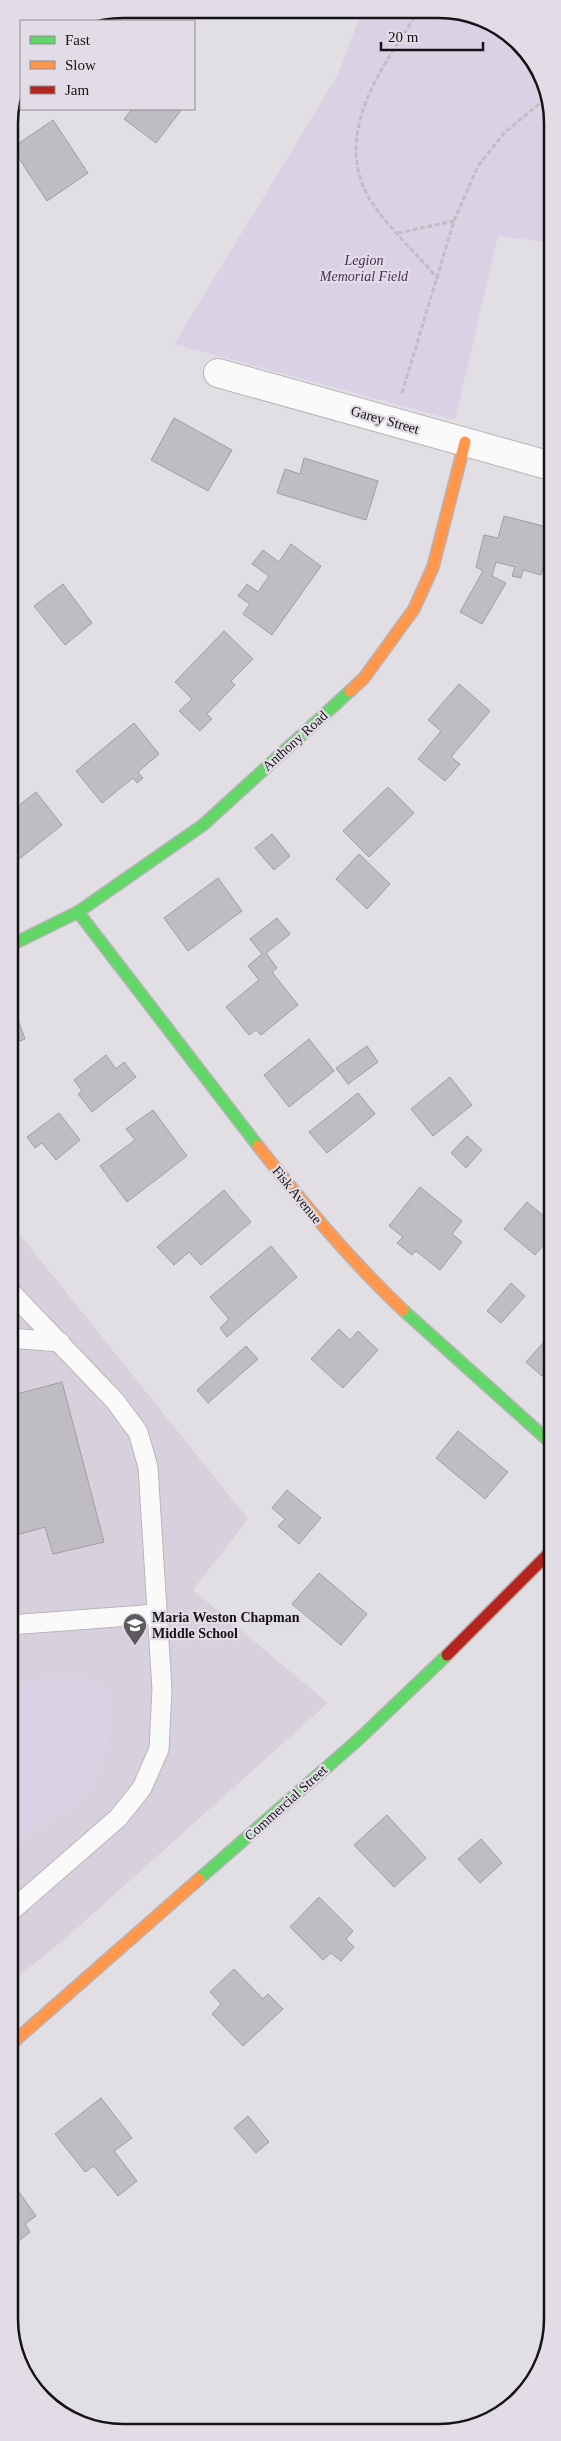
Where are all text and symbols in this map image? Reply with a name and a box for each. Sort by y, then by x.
legend [20,20,195,110]
scale bar [381,20,484,52]
text: 20 m [388,29,419,45]
text: Fast [65,32,91,48]
text: Slow [65,57,96,73]
text: Jam [65,82,89,98]
park label: Legion Memorial Field [319,253,409,284]
street label: Garey Street [349,403,421,437]
street label: Anthony Road [259,708,331,774]
street label: Fisk Avenue [269,1163,325,1227]
place label: Maria Weston Chapman Middle School [152,1610,300,1641]
school or university icon: Maria Weston Chapman Middle School [122,1612,148,1646]
street label: Commercial Street [242,1762,330,1844]

